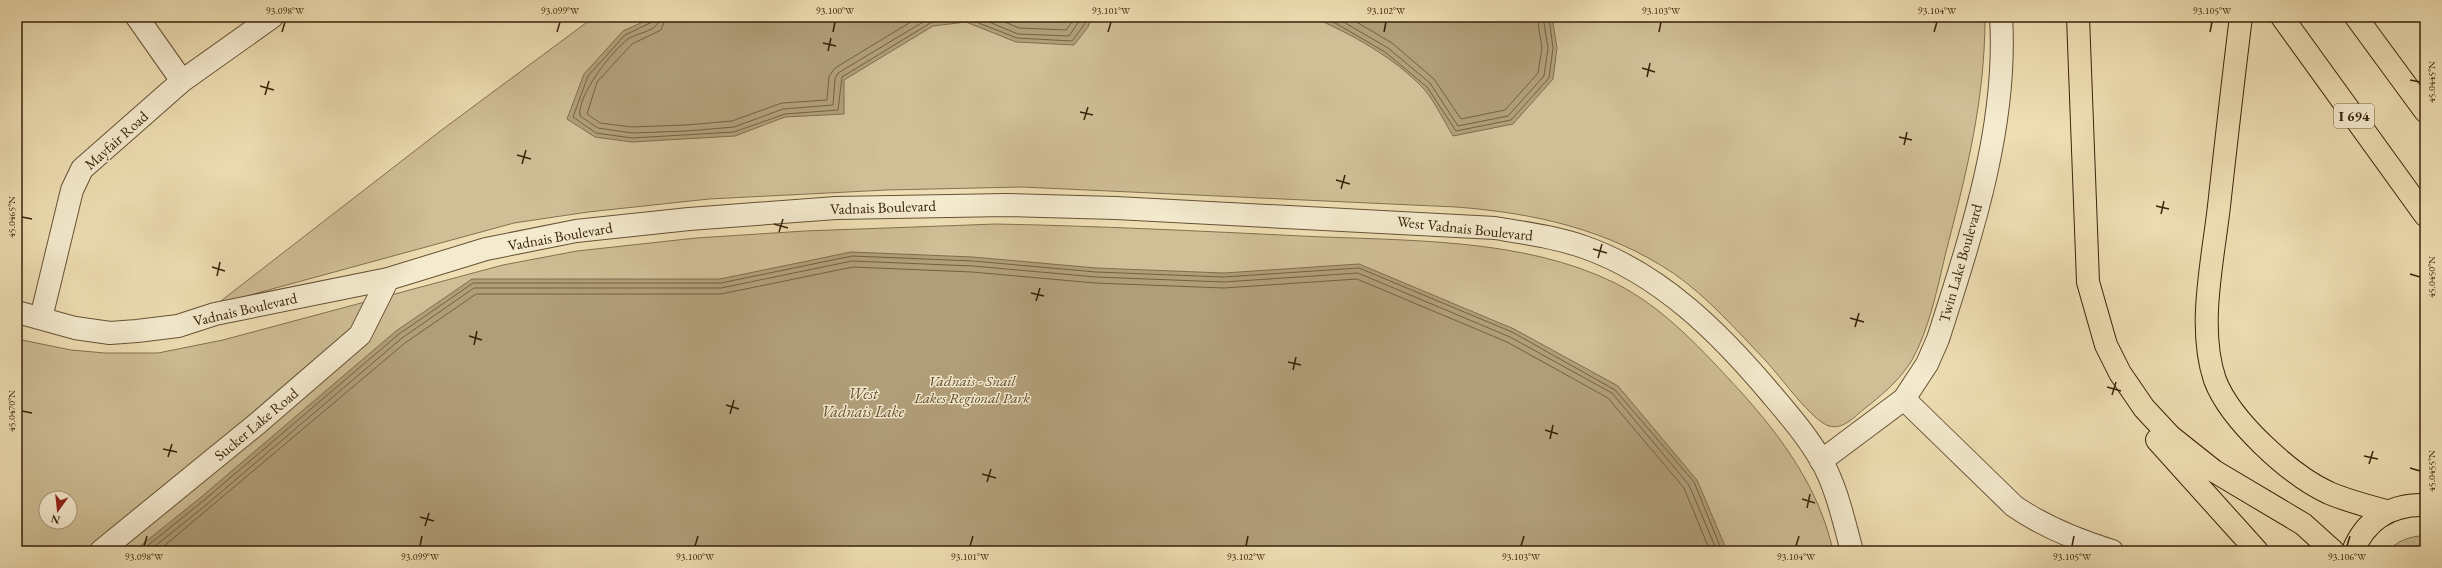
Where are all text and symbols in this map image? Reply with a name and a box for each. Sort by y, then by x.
text: 93.098°W [266,4,305,17]
text: 93.099°W [541,4,580,17]
text: 93.100°W [816,4,855,17]
text: 93.101°W [1092,4,1131,17]
text: 93.102°W [1367,4,1406,17]
text: 93.103°W [1642,4,1681,17]
text: 93.104°W [1918,4,1957,17]
text: 93.105°W [2193,4,2232,17]
text: 45.0445°N [2425,61,2438,103]
road number: I 694 [2334,104,2374,128]
street label: Mayfair Road [80,106,152,174]
text: 45.0465°N [5,196,18,238]
street label: Vadnais Boulevard [830,196,937,218]
street label: Twin Lake Boulevard [1934,201,1986,325]
street label: West Vadnais Boulevard [1396,211,1534,245]
street label: Vadnais Boulevard [506,217,614,255]
text: 45.0450°N [2425,256,2438,298]
street label: Vadnais Boulevard [191,288,299,330]
park label: Vadnais - Snail Lakes Regional Park [913,371,1030,407]
street label: Sucker Lake Road [210,383,302,465]
water label: West Vadnais Lake [822,383,905,422]
text: 45.0470°N [5,390,18,432]
text: 45.0455°N [2425,450,2438,492]
north arrow [38,490,78,530]
text: N [49,512,62,528]
text: 93.098°W [125,550,164,563]
text: 93.099°W [401,550,440,563]
text: 93.100°W [676,550,715,563]
text: 93.101°W [951,550,990,563]
text: 93.102°W [1227,550,1266,563]
text: 93.103°W [1502,550,1541,563]
text: 93.104°W [1777,550,1816,563]
text: 93.105°W [2053,550,2092,563]
text: 93.106°W [2328,550,2367,563]

